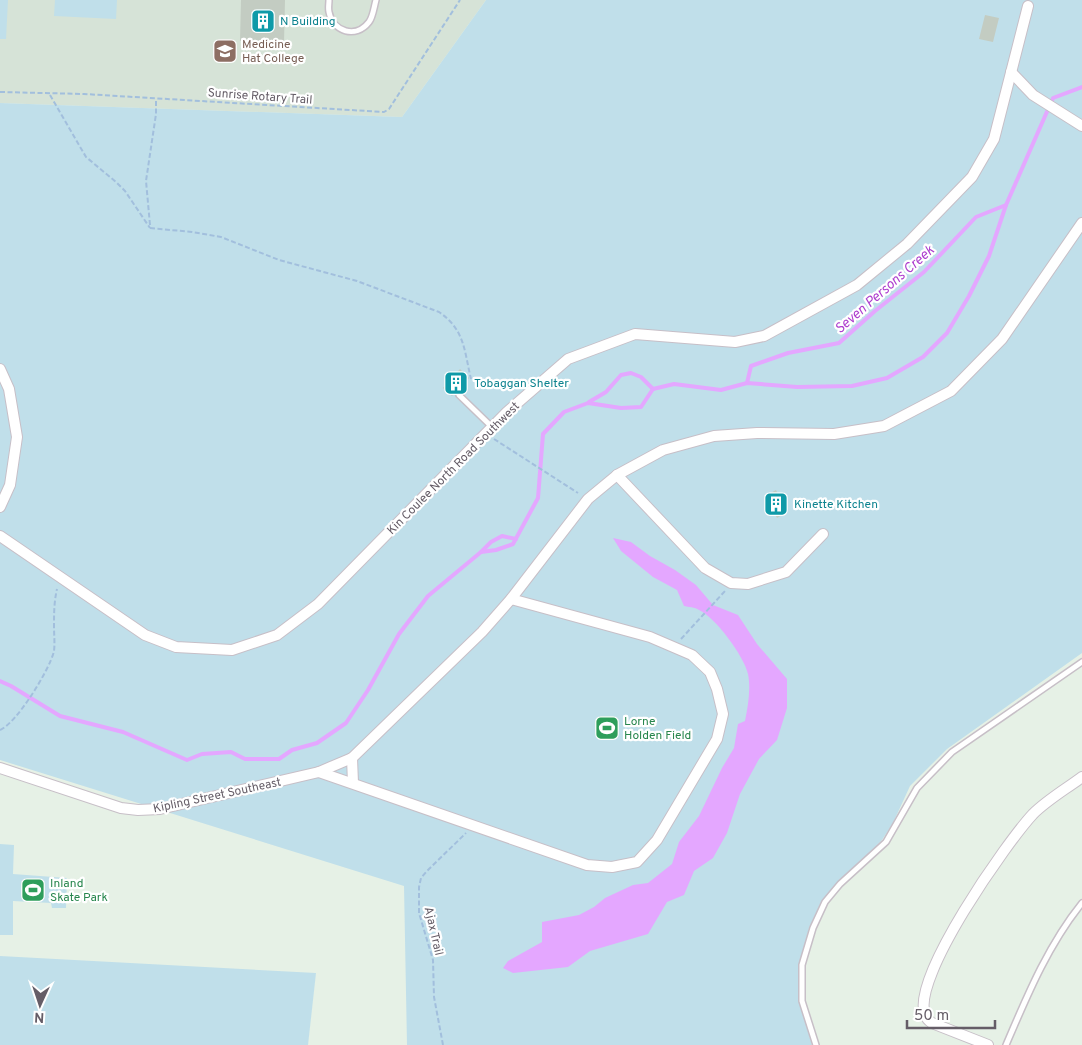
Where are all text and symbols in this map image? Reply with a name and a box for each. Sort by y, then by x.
building icon: N Building [250,8,276,34]
place label: N Building [280,14,336,30]
place label: Medicine Hat College [242,37,304,67]
school or university icon: Medicine Hat College [212,38,238,64]
street label: Sunrise Rotary Trail [207,85,313,109]
water label: Seven Persons Creek [832,242,939,338]
building icon: Tobaggan Shelter [443,370,469,396]
place label: Tobaggan Shelter [474,376,569,392]
street label: Kin Coulee North Road Southwest [384,399,524,539]
building icon: Kinette Kitchen [763,491,789,517]
place label: Kinette Kitchen [794,497,878,513]
place label: Lorne Holden Field [624,714,691,744]
sports icon: Lorne Holden Field [594,715,620,741]
street label: Kipling Street Southeast [152,775,283,817]
place label: Inland Skate Park [50,876,108,906]
sports icon: Inland Skate Park [20,877,46,903]
street label: Ajax Trail [420,905,446,957]
north arrow [15,980,65,1030]
scale bar [907,998,994,1030]
text: 50 m [914,1007,949,1026]
text: N [34,1008,45,1025]

